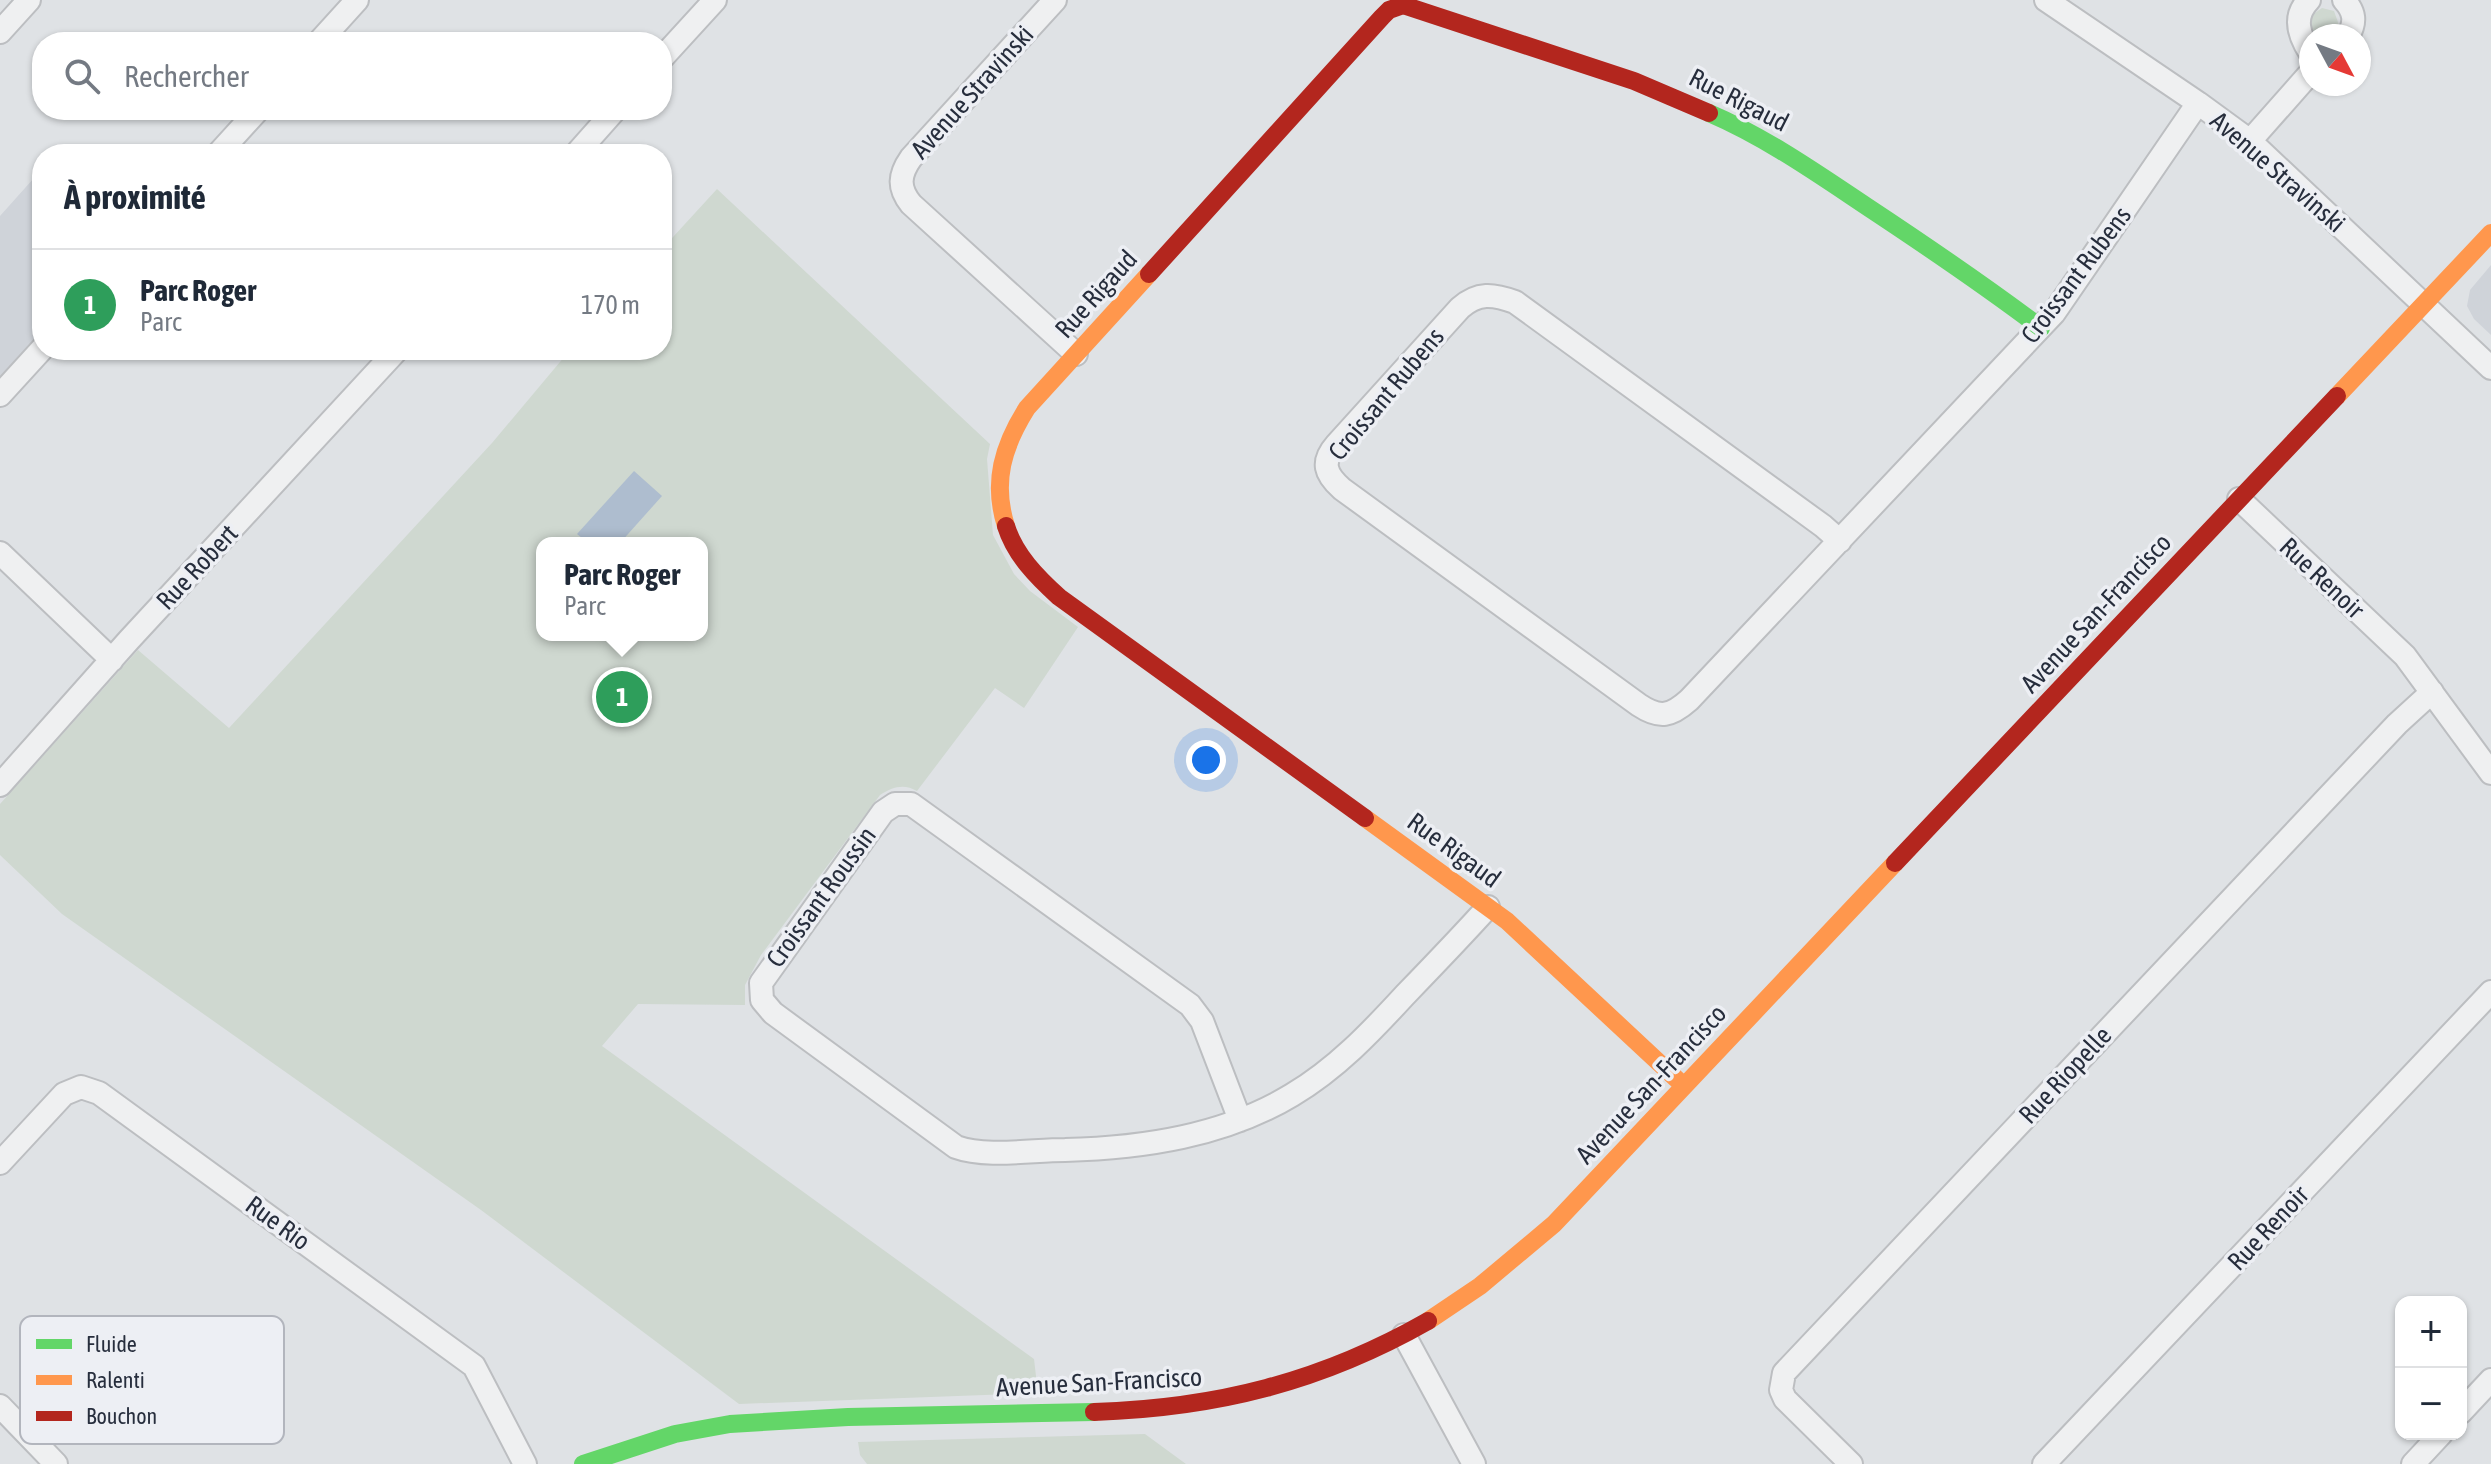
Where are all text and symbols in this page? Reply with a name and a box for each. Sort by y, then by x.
street label: Avenue Stravinski [905,19,1039,165]
north arrow [2299,24,2371,96]
search box [32,32,672,120]
icon: search [60,54,104,98]
text: Rechercher [124,59,249,93]
street label: Rue Rigaud [1684,62,1794,138]
street label: Avenue Stravinski [2205,105,2351,239]
text: À proximité [64,177,206,216]
street label: Croissant Rubens [2015,201,2137,349]
street label: Rue Rigaud [1049,244,1143,344]
text: Parc Roger [140,273,256,307]
text: 1 [84,290,96,320]
text: 170 m [581,290,640,320]
text: Parc [140,307,182,337]
street label: Croissant Rubens [1322,322,1450,466]
street label: Rue Robert [150,518,244,616]
street label: Avenue San-Francisco [2015,527,2177,699]
street label: Rue Renoir [2274,531,2371,625]
popup [536,537,708,641]
text: Parc Roger [564,557,680,591]
text: Parc [564,591,606,621]
pin: 1 [596,667,648,727]
your location [1186,740,1226,780]
street label: Rue Rigaud [1402,806,1506,894]
street label: Croissant Roussin [760,821,882,973]
street label: Avenue San-Francisco [1570,998,1732,1170]
street label: Rue Riopelle [2013,1020,2117,1130]
street label: Rue Renoir [2221,1179,2315,1276]
street label: Rue Rio [240,1190,316,1256]
map controls [2395,1296,2467,1440]
button: + [2395,1296,2467,1368]
legend [20,1316,284,1444]
text: Fluide [86,1331,137,1357]
street label: Avenue San-Francisco [995,1362,1203,1402]
text: Ralenti [86,1367,145,1393]
button: − [2395,1368,2467,1440]
text: Bouchon [86,1403,157,1429]

